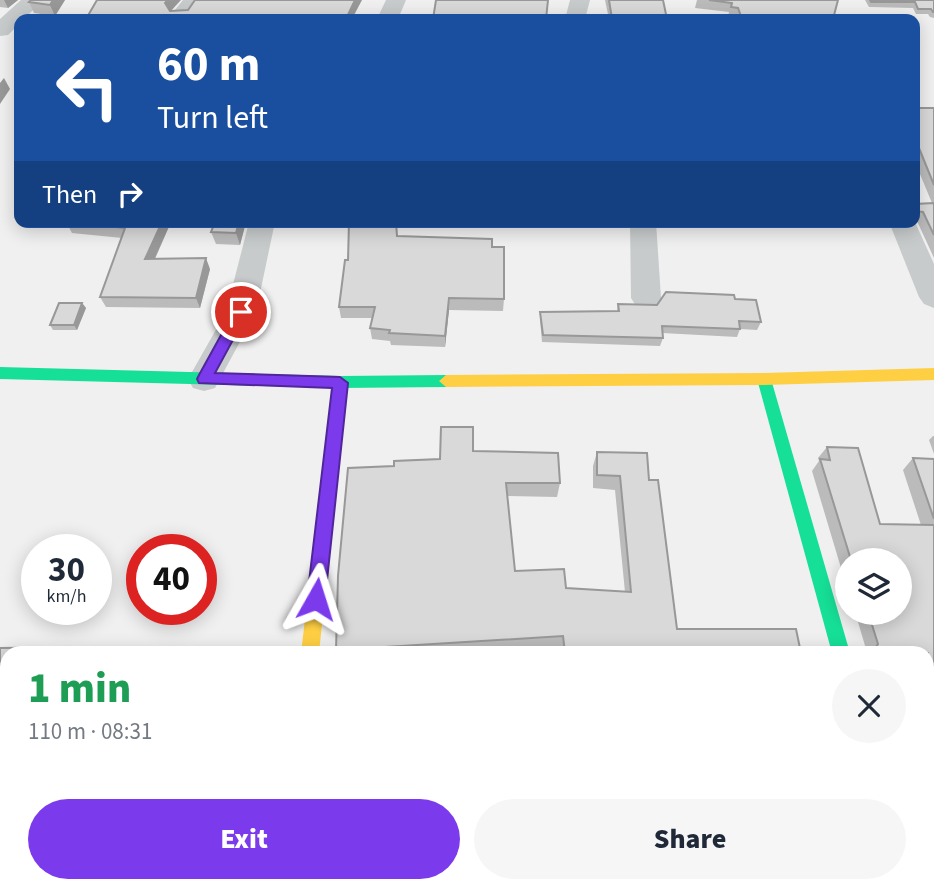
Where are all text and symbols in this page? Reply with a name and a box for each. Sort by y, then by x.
text: 60 m [157,30,261,100]
icon: left [42,42,133,133]
text: Turn left [157,95,268,141]
icon: right [111,175,149,213]
text: Then [42,176,97,213]
pin [211,282,271,342]
icon: arrive [222,293,260,331]
speed limit sign: 40 [126,534,217,625]
text: 30 [48,545,85,595]
map controls [835,548,912,625]
button: layers [835,548,912,625]
position arrow [279,562,353,636]
text: km/h [47,584,86,609]
text: 1 min [28,659,131,719]
button: close [832,669,906,743]
text: 110 m · 08:31 [28,715,152,748]
button: Exit [28,799,460,879]
button: Share [474,799,906,879]

